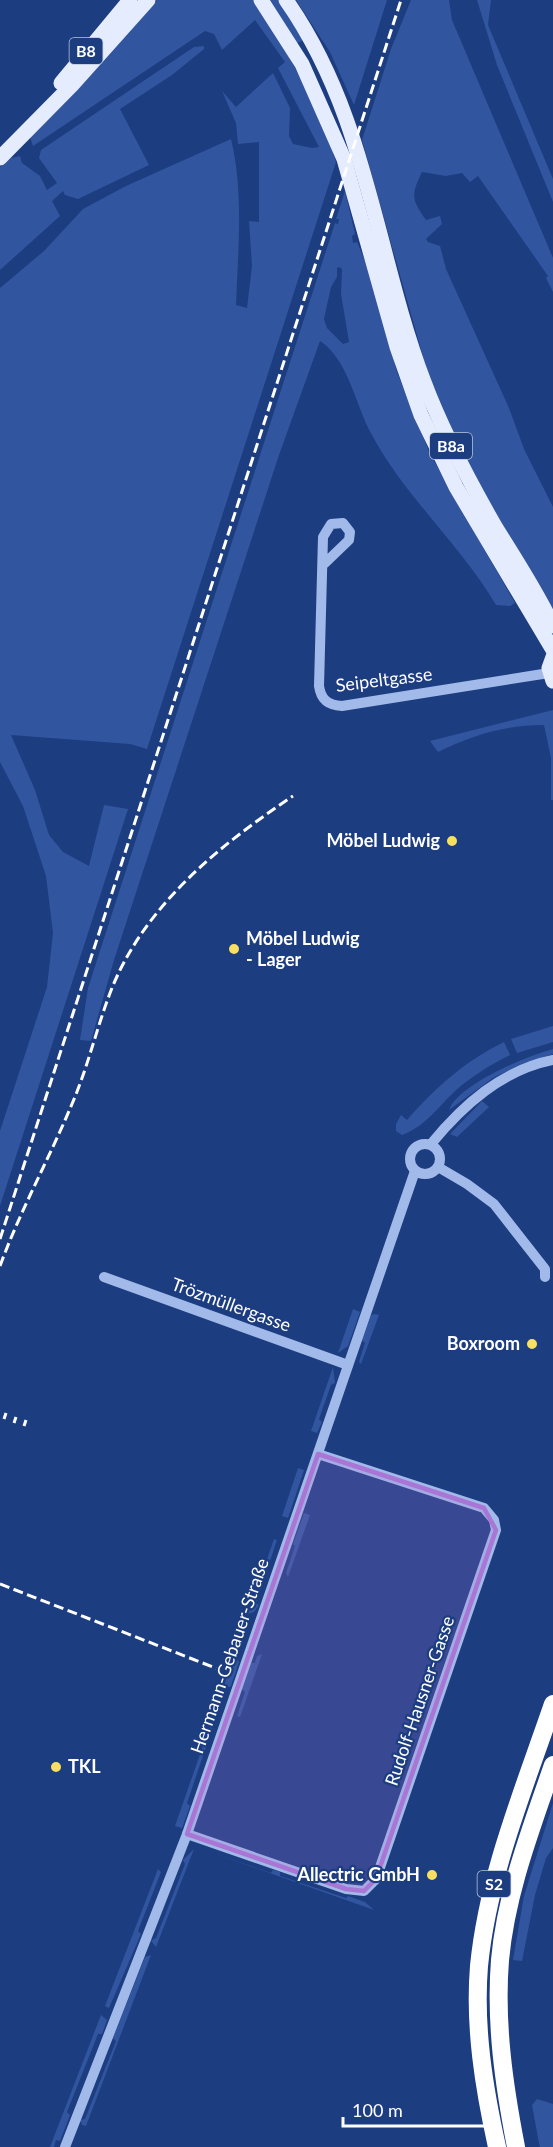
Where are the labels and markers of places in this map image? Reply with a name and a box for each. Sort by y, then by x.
place label: Möbel Ludwig [326,829,440,851]
marker: Möbel Ludwig [445,834,459,848]
place label: Möbel Ludwig - Lager [246,927,360,970]
marker: Möbel Ludwig - Lager [227,942,241,956]
place label: Boxroom [447,1332,520,1354]
marker: Boxroom [525,1337,539,1351]
place label: TKL [68,1755,101,1777]
marker: TKL [49,1760,63,1774]
place label: Allectric GmbH [296,1863,420,1885]
marker: Allectric GmbH [425,1868,439,1882]

